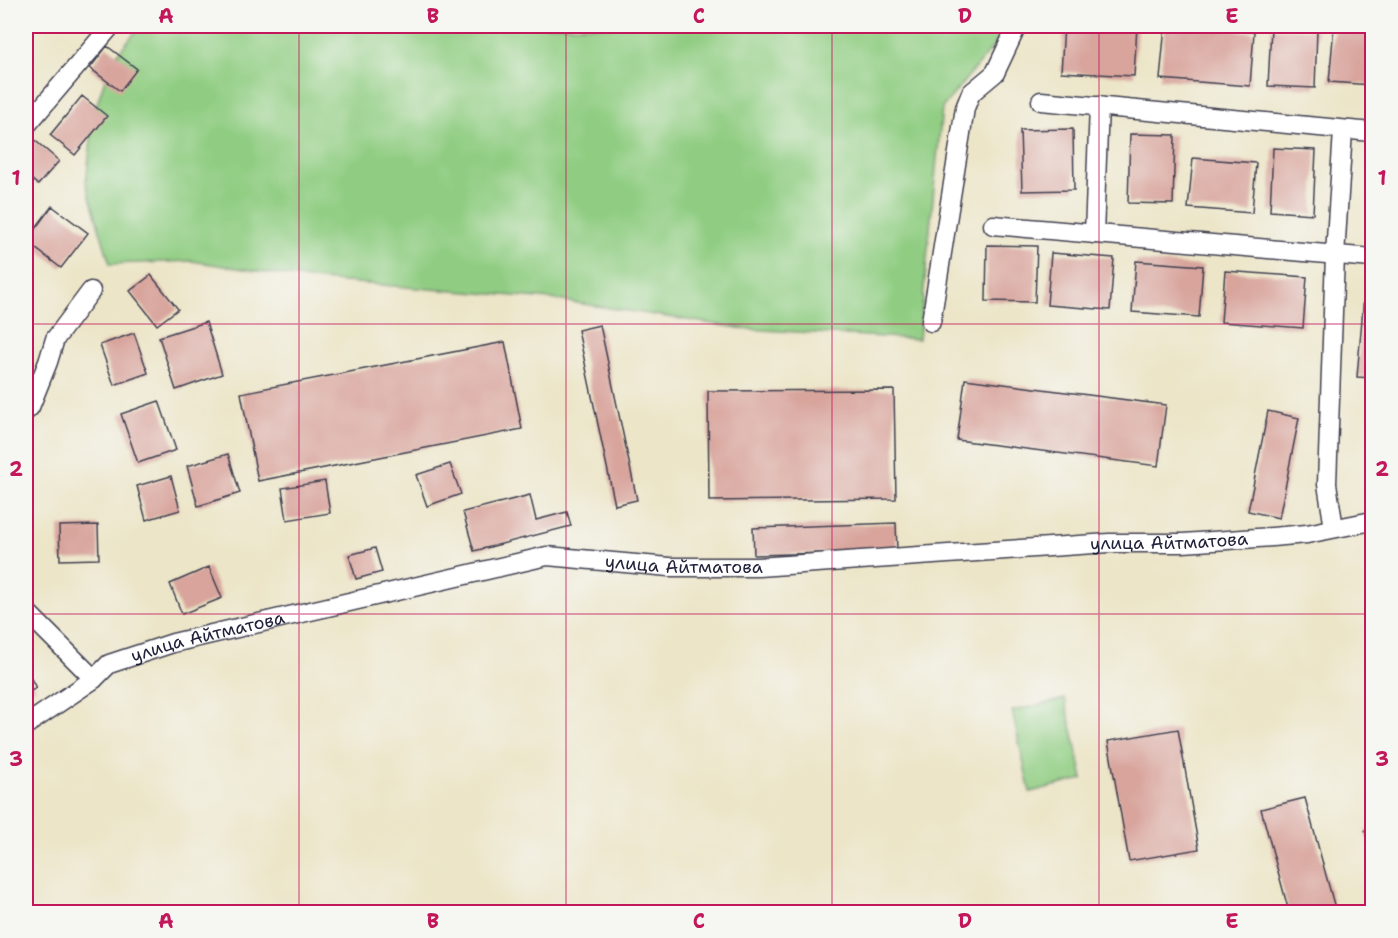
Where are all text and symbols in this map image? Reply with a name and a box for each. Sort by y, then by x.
text: A [158,3,174,29]
text: B [427,3,439,29]
text: C [693,3,705,29]
text: D [958,3,972,29]
text: E [1225,3,1239,29]
text: 1 [11,165,21,191]
text: 1 [1377,165,1387,191]
text: 2 [9,456,23,482]
text: 2 [1375,456,1389,482]
street label: улица Айтматова [1089,527,1249,556]
street label: улица Айтматова [604,549,763,579]
street label: улица Айтматова [128,605,287,668]
text: 3 [9,746,23,772]
text: 3 [1375,746,1389,772]
text: A [158,908,174,934]
text: B [427,908,439,934]
text: C [693,908,705,934]
text: D [958,908,972,934]
text: E [1225,908,1239,934]

